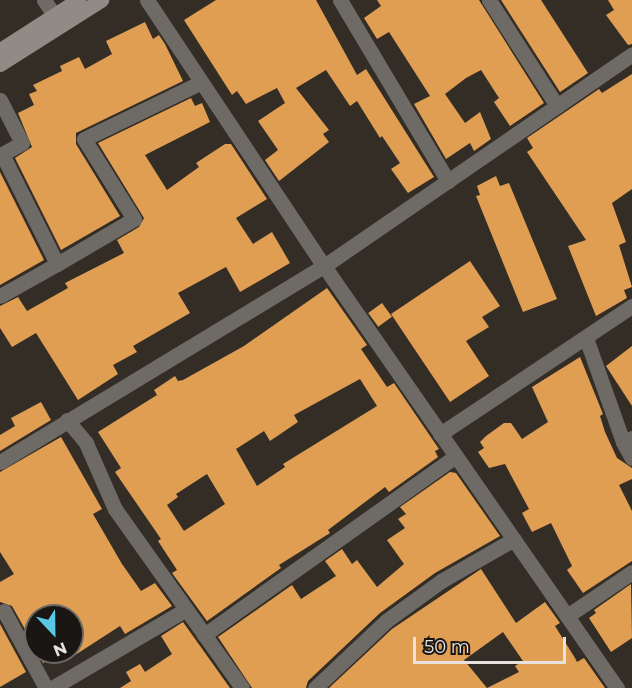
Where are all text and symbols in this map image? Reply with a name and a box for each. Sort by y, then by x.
north arrow [24,604,84,664]
scale bar [416,625,569,663]
text: 50 m [424,636,470,658]
text: N [51,638,70,661]

